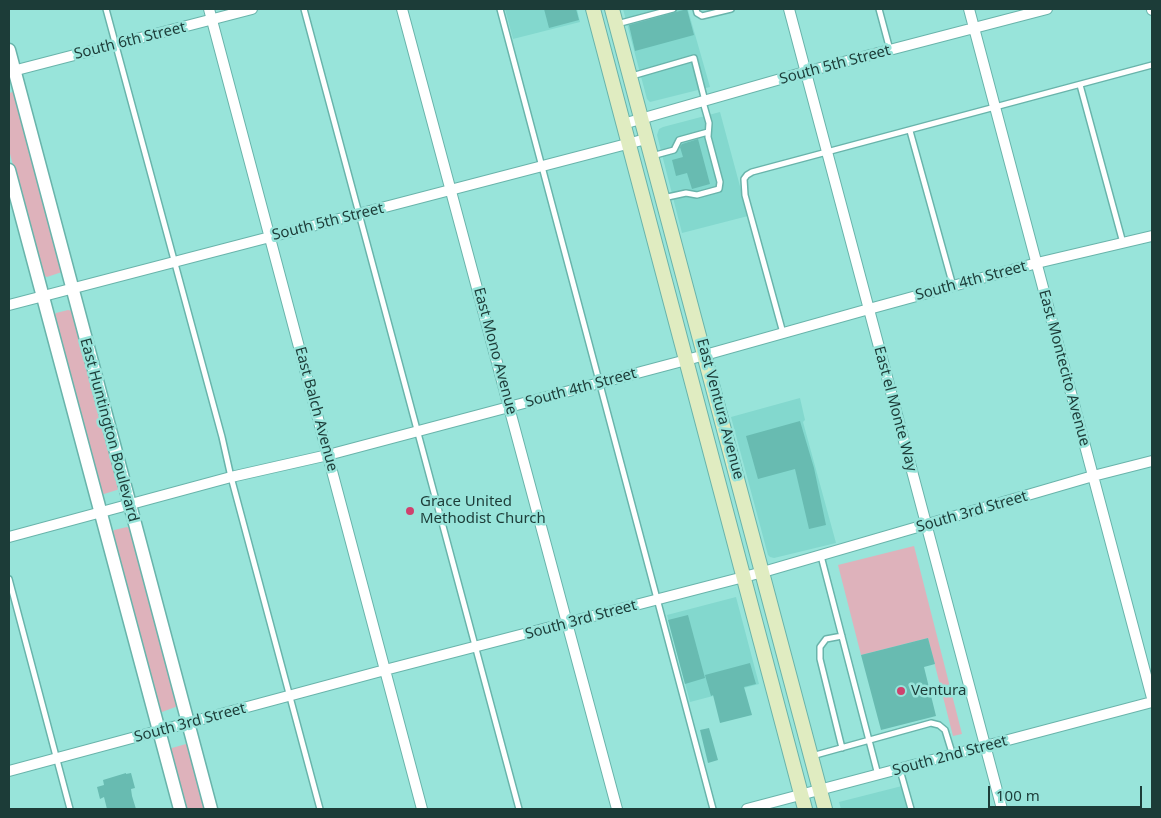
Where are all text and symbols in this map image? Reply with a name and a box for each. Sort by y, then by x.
street label: South 6th Street [72,18,188,64]
street label: South 5th Street [778,42,892,88]
street label: South 5th Street [270,199,386,245]
street label: South 4th Street [914,258,1028,304]
street label: East Mono Avenue [469,285,521,417]
street label: East Montecito Avenue [1034,288,1094,448]
street label: East Huntington Boulevard [76,336,142,524]
street label: East Ventura Avenue [693,337,747,481]
street label: East el Monte Way [870,344,920,474]
street label: East Balch Avenue [291,345,341,473]
street label: South 4th Street [524,365,638,411]
street label: South 3rd Street [914,488,1030,536]
place label: Grace United Methodist Church [420,493,546,528]
marker: Grace United Methodist Church [404,505,416,517]
street label: South 3rd Street [523,596,639,644]
place label: Ventura [911,682,966,700]
marker: Ventura [895,685,907,697]
street label: South 3rd Street [132,699,248,747]
street label: South 2nd Street [891,732,1009,780]
scale bar [991,776,1145,808]
text: 100 m [996,785,1040,805]

